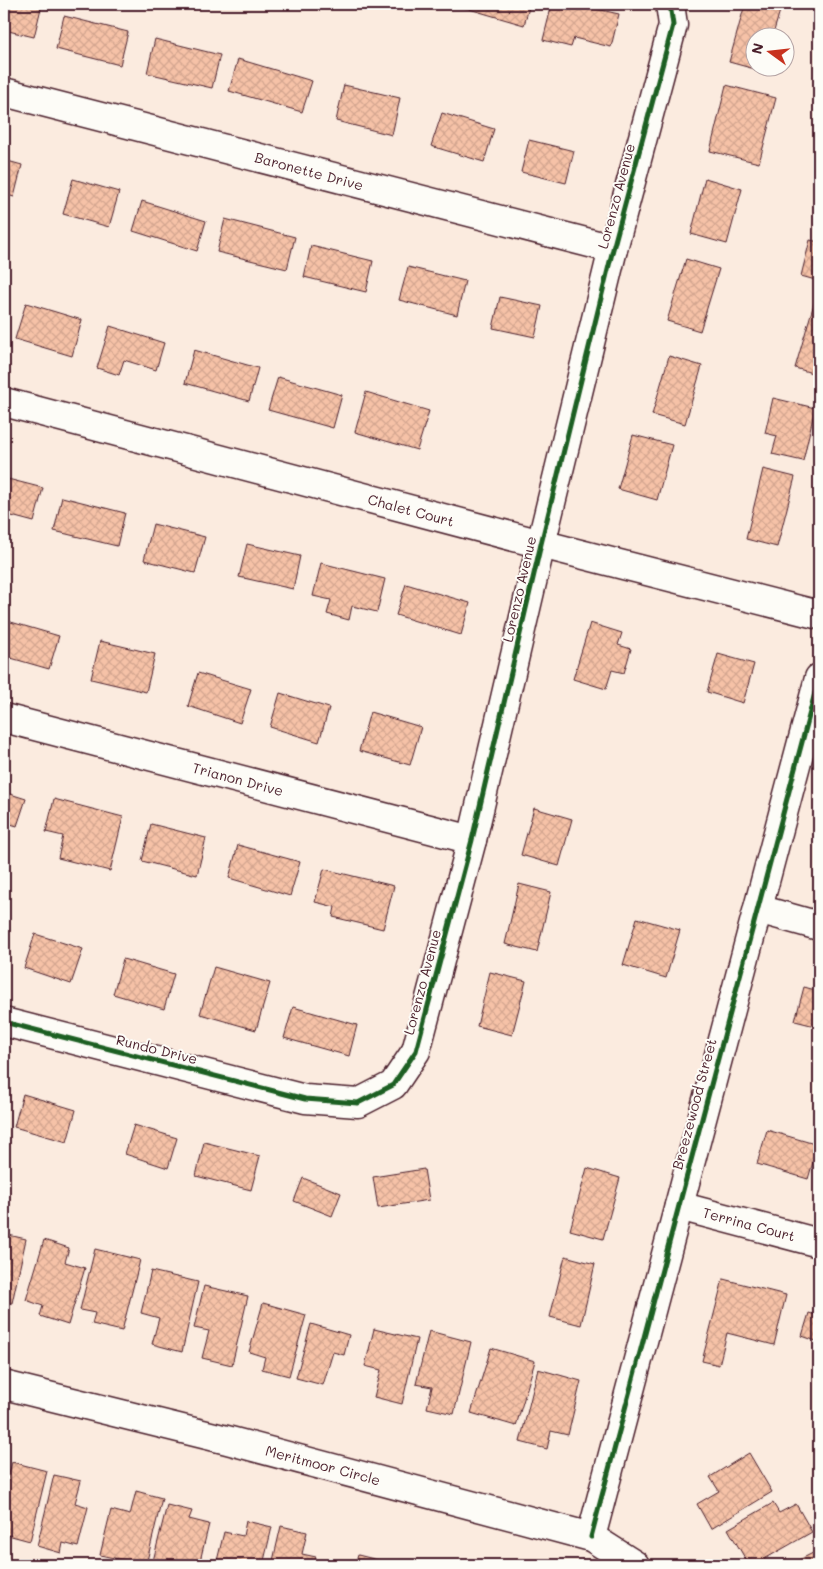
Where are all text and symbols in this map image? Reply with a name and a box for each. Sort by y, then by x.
north arrow [746,28,796,78]
text: N [746,41,768,56]
street label: Lorenzo Avenue [593,141,639,251]
street label: Baronette Drive [253,147,365,195]
street label: Chalet Court [366,489,456,531]
street label: Lorenzo Avenue [498,534,540,644]
street label: Trianon Drive [191,758,285,800]
street label: Lorenzo Avenue [399,927,445,1037]
street label: Rundo Drive [114,1030,200,1068]
street label: Breezewood Street [667,1036,721,1172]
street label: Terrina Court [701,1203,797,1245]
street label: Meritmoor Circle [263,1441,383,1489]

